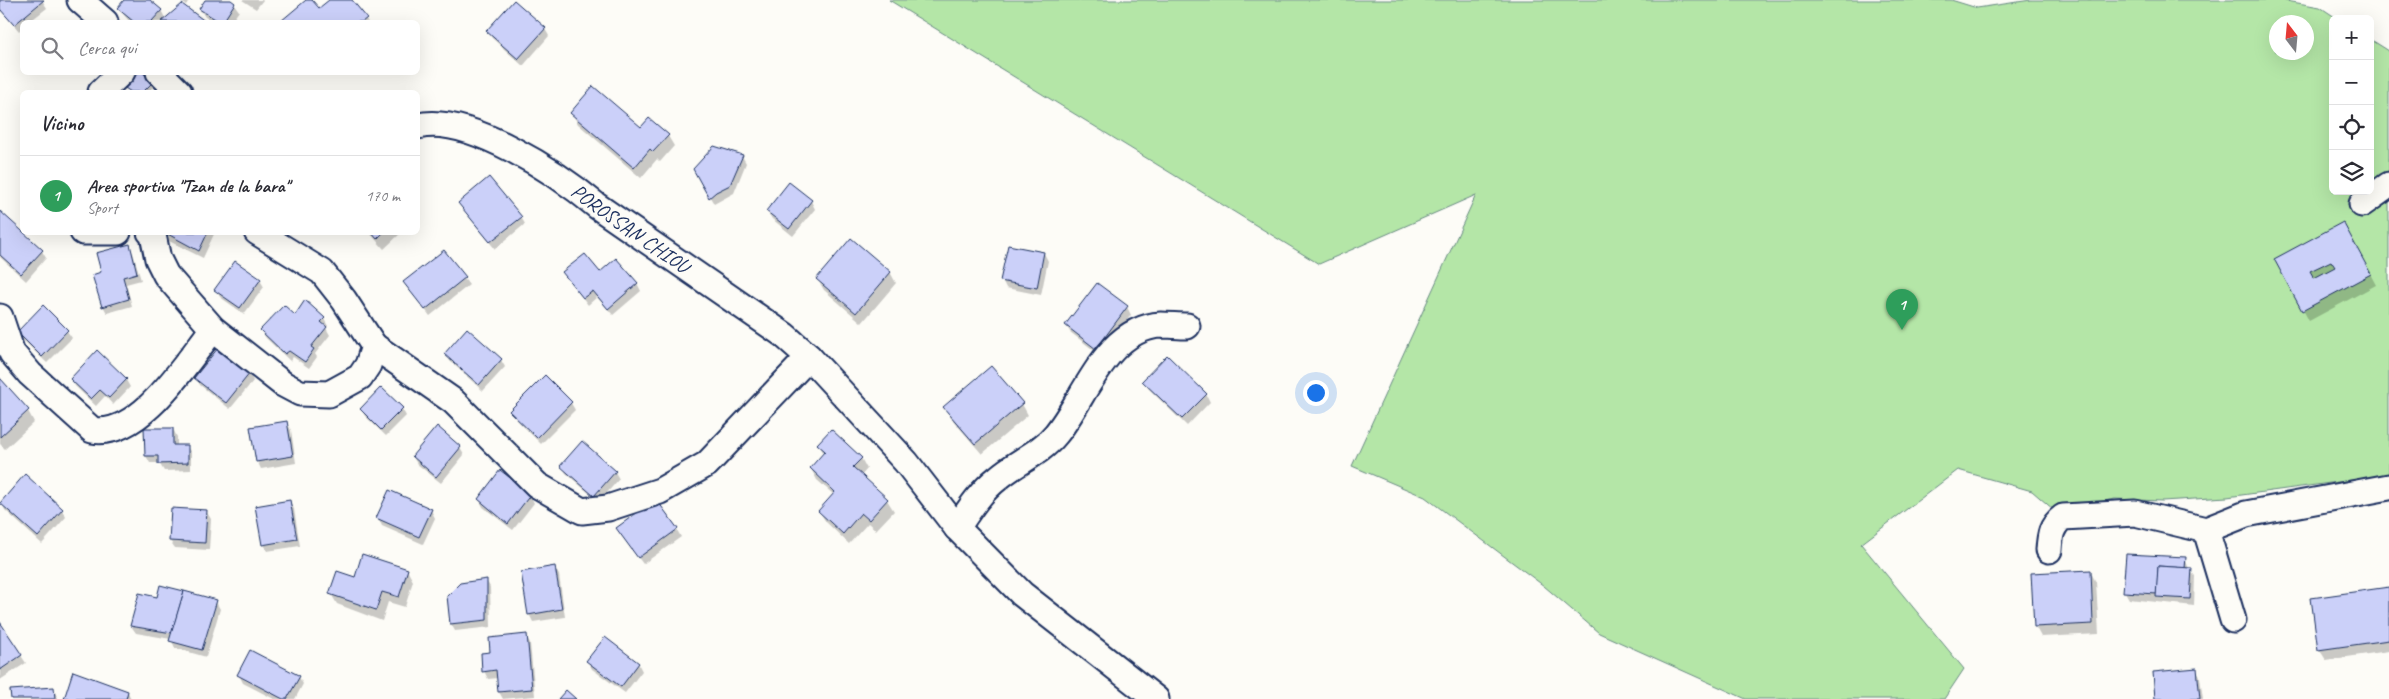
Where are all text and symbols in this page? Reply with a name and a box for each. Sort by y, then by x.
north arrow [2269,15,2314,60]
map controls [2329,15,2374,195]
button: + [2329,15,2374,60]
search box [20,20,420,75]
icon: search [38,34,66,62]
text: Cerca qui [78,36,137,60]
button: − [2329,60,2374,105]
button: locate [2329,105,2374,150]
text: Vicino [40,110,83,136]
button: layers [2329,150,2374,195]
text: Area sportiva "Tzan de la bara" [87,174,289,198]
street label: POROSSAN CHIOU [566,178,697,280]
text: 1 [52,186,60,206]
text: 170 m [366,186,400,206]
text: Sport [87,198,118,218]
pin: 1 [1886,289,1918,330]
your location [1303,380,1329,406]

